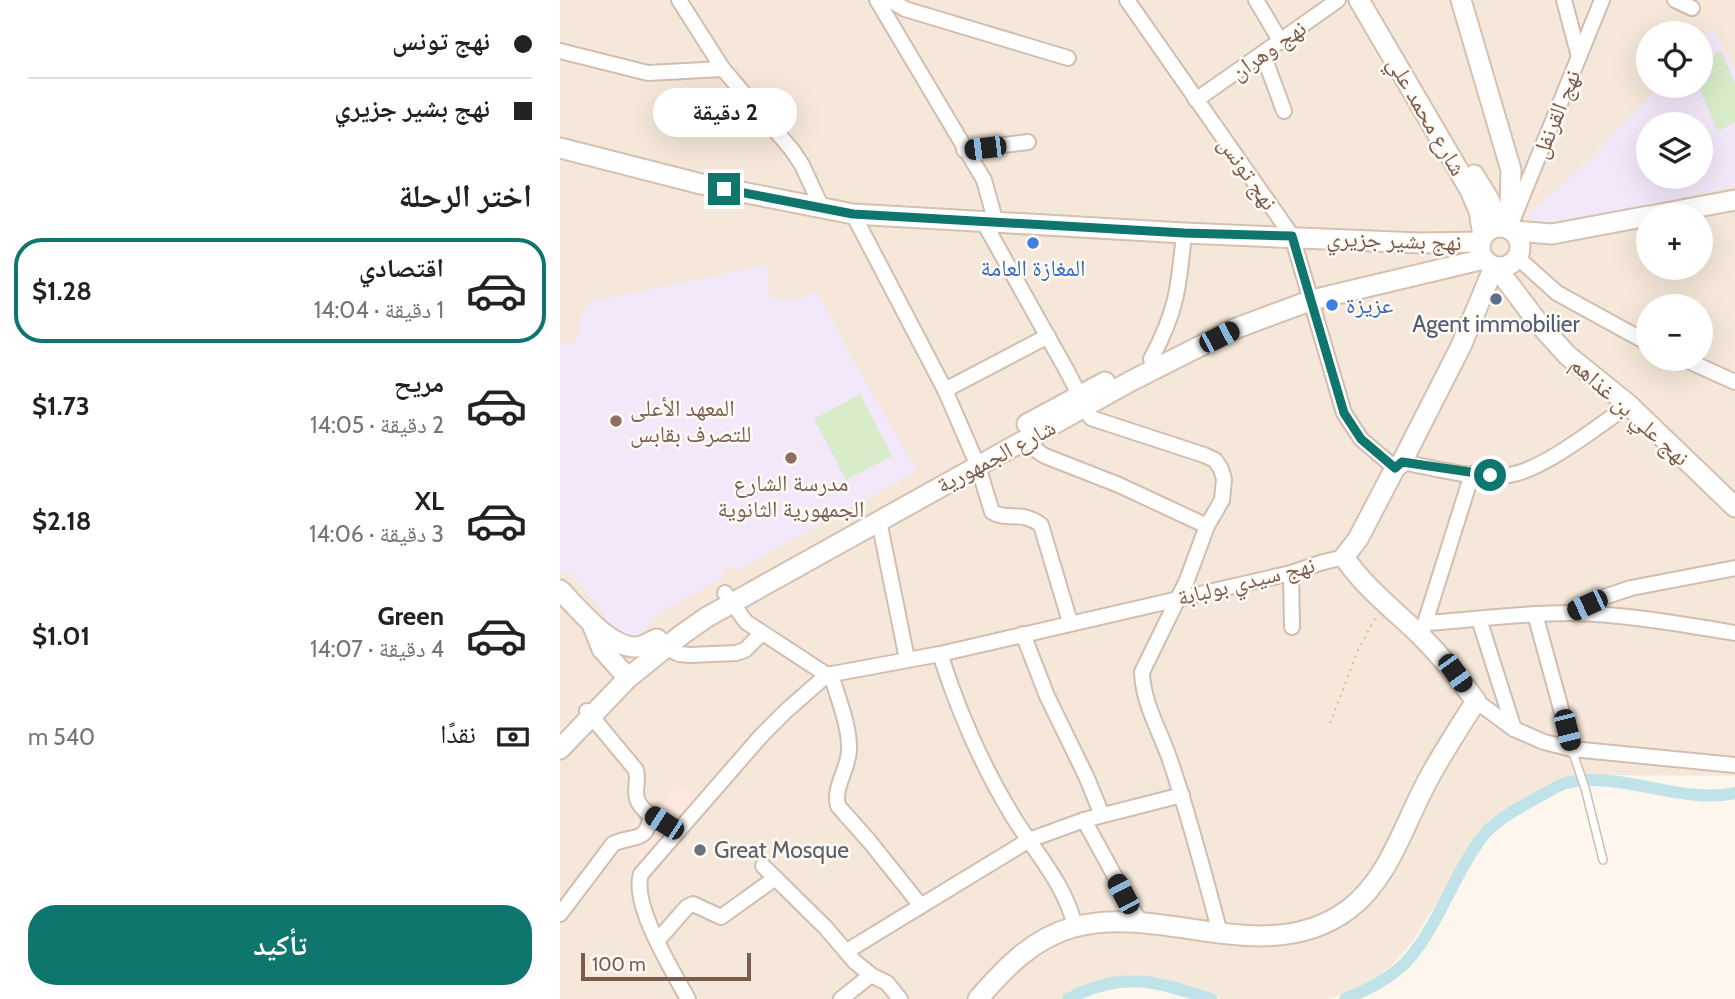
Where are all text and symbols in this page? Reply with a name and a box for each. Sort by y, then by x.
street label: نهج وهران [1225,14,1312,87]
map controls [1636,21,1713,371]
button: locate [1636,21,1713,98]
text: نهج تونس [392,25,490,57]
street label: شارع محمد علي [1377,51,1472,183]
street label: نهج القرنفل [1526,66,1587,163]
callout: 2 دقيقة [652,88,796,136]
text: نهج بشير جزيري [334,92,490,124]
text: 2 دقيقة [692,98,758,126]
button: layers [1636,112,1713,189]
street label: نهج تونس [1212,131,1284,216]
car [963,135,1008,161]
route end [708,173,740,205]
text: اختر الرحلة [399,176,532,215]
button: + [1636,203,1713,280]
street label: نهج بشير جزيري [1326,224,1462,261]
marker: المغازة العامة [1025,235,1041,251]
text: اقتصادي [359,252,444,284]
place label: المغازة العامة [980,254,1086,282]
icon: car [465,259,528,322]
text: $1.28 [32,275,92,307]
place label: عزيزة [1346,291,1394,319]
marker: Agent immobilier [1488,291,1504,307]
button: − [1636,294,1713,371]
text: 1 دقيقة · 14:04 [314,296,444,324]
marker: عزيزة [1324,297,1340,313]
place label: Agent immobilier [1412,310,1581,338]
car [1196,318,1243,356]
street label: نهج علي بن غذاهم [1561,350,1695,475]
text: مريح [394,367,444,399]
icon: car [465,374,528,437]
text: $1.73 [32,390,90,422]
place label: المعهد الأعلى للتصرف بقابس [630,394,751,448]
text: 2 دقيقة · 14:05 [310,411,444,439]
marker: المعهد الأعلى للتصرف بقابس [608,413,624,429]
street label: شارع الجمهورية [932,413,1061,500]
marker: مدرسة الشارع الجمهورية الثانوية [783,450,799,466]
route start [1474,459,1506,491]
place label: مدرسة الشارع الجمهورية الثانوية [718,469,864,523]
text: XL [415,485,444,517]
icon: car [465,489,528,552]
text: $2.18 [32,505,91,537]
text: 3 دقيقة · 14:06 [309,520,444,548]
street label: نهج سيدي بولبابة [1174,550,1319,616]
car [1564,587,1611,623]
text: Green [377,600,444,632]
icon: car [465,604,528,667]
text: $1.01 [32,620,90,652]
text: 4 دقيقة · 14:07 [310,635,444,663]
car [1435,650,1476,696]
car [1552,707,1583,753]
text: نقدًا [440,718,476,750]
icon: cash [494,718,532,756]
text: 540 m [28,723,95,751]
car [641,803,688,843]
place label: Great Mosque [714,836,849,864]
marker: Great Mosque [692,842,708,858]
car [1104,871,1143,917]
button: تأكيد [28,905,532,985]
scale bar [581,950,751,982]
text: 100 m [592,953,646,976]

